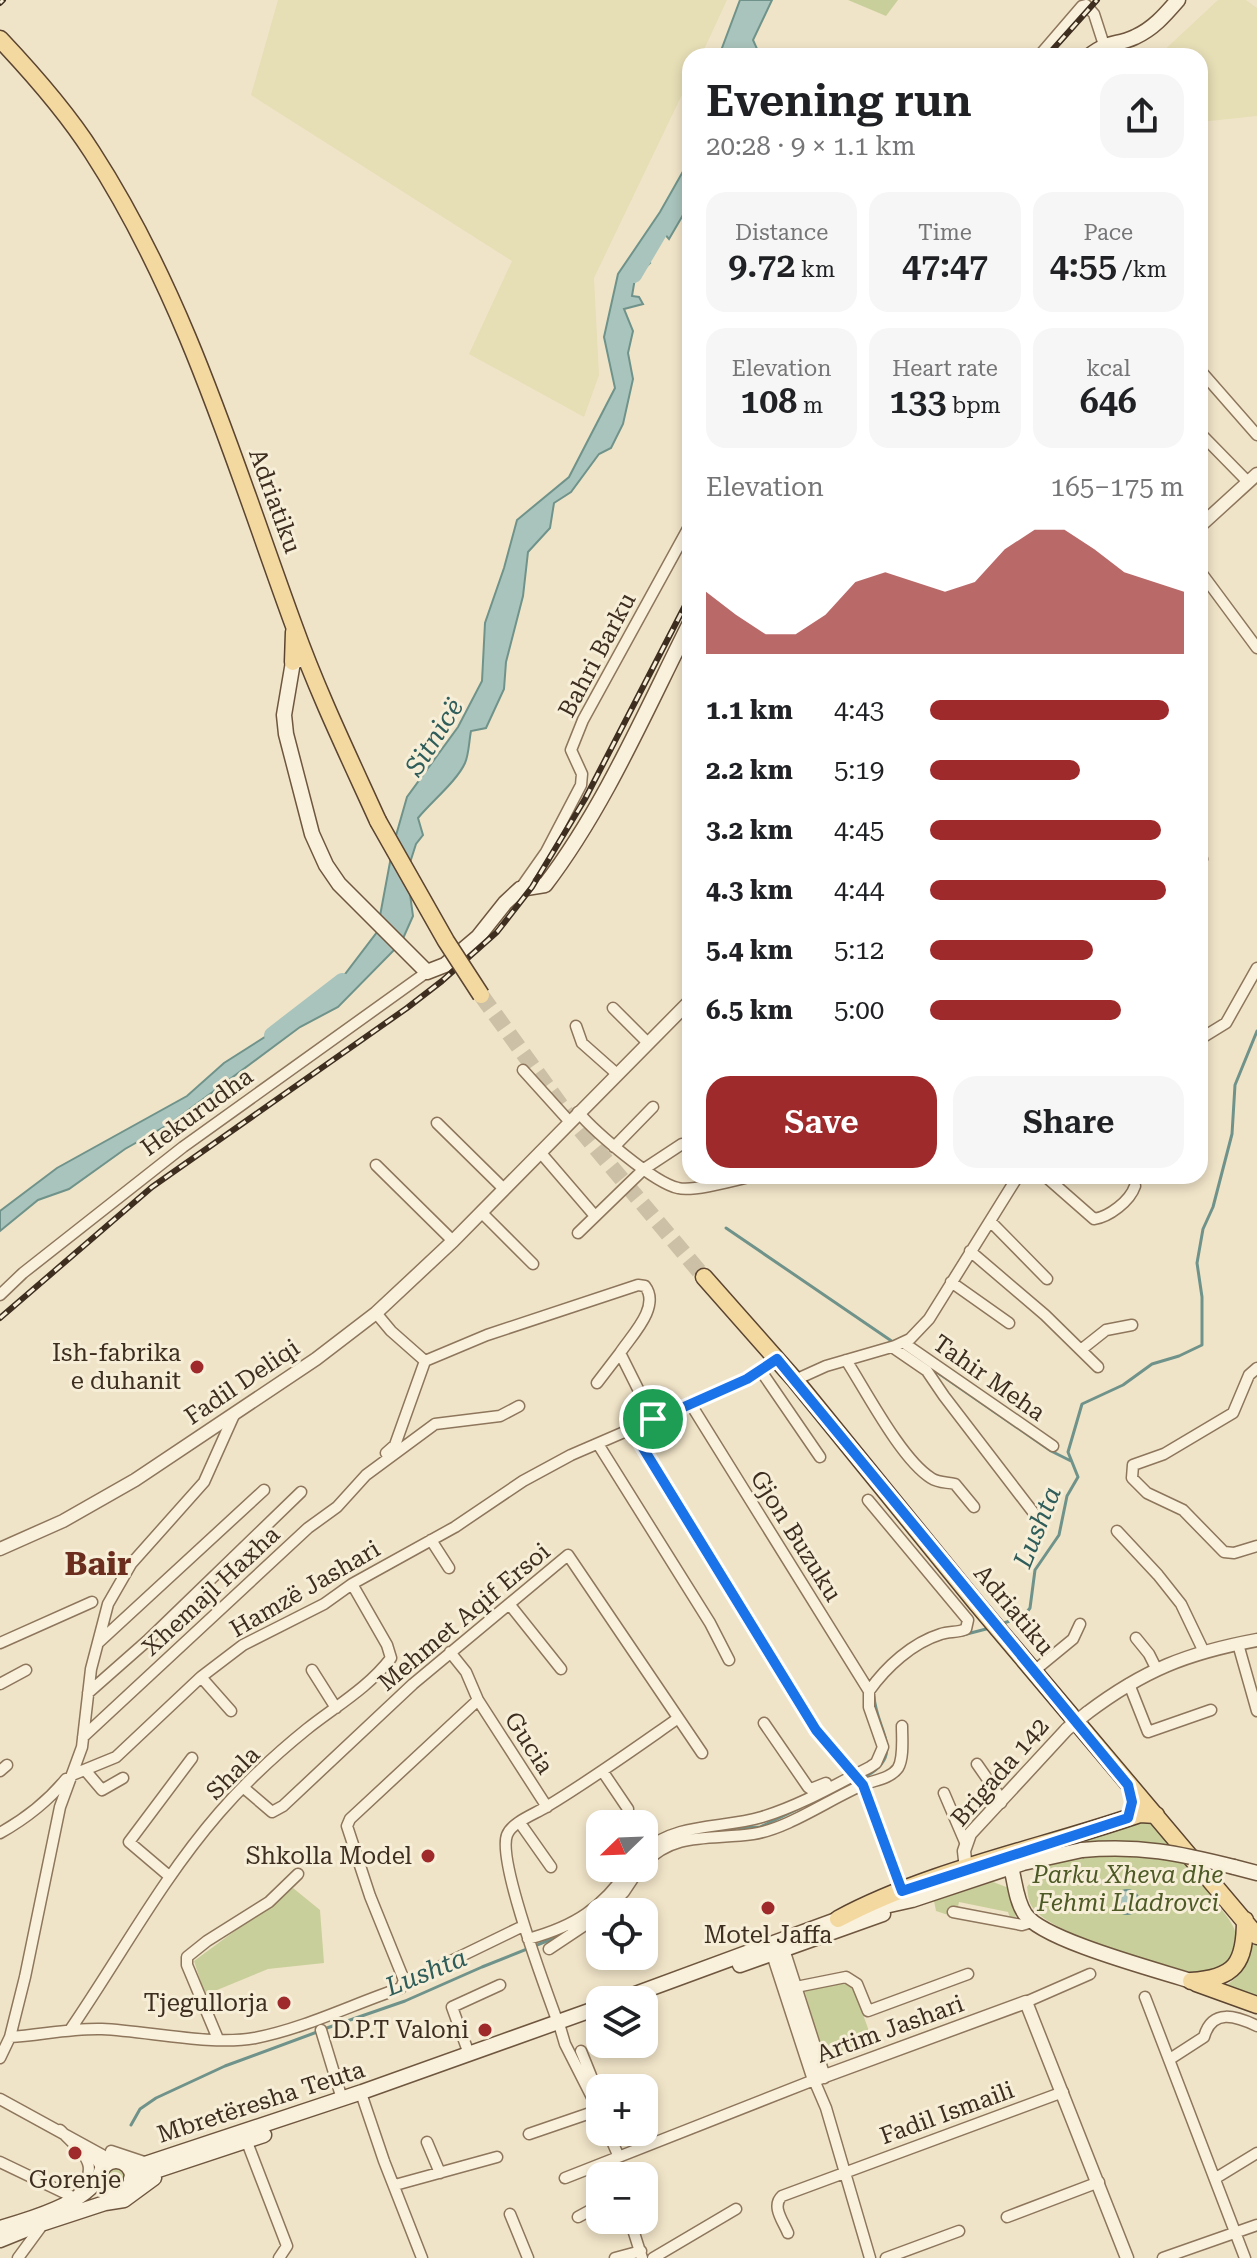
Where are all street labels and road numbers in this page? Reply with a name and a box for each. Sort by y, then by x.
street label: Adriatiku [243,445,307,557]
street label: Bahri Barku [553,588,641,722]
street label: Hekurudha [136,1062,258,1162]
street label: Tahir Meha [927,1329,1051,1427]
street label: Fadil Deliqi [179,1333,305,1431]
street label: Gjon Buzuku [745,1465,847,1607]
street label: Xhemajl Haxha [137,1520,285,1662]
street label: Hamzë Jashari [225,1535,385,1643]
street label: Mehmet Aqif Ersoi [373,1537,556,1697]
street label: Adriatiku [968,1559,1060,1661]
street label: Gucia [499,1707,559,1779]
street label: Brigada 142 [945,1712,1055,1832]
street label: Shala [201,1741,265,1805]
street label: Artim Jashari [812,1989,968,2069]
street label: Mbretëresha Teuta [154,2055,368,2149]
street label: Fadil Ismaili [876,2076,1018,2150]

